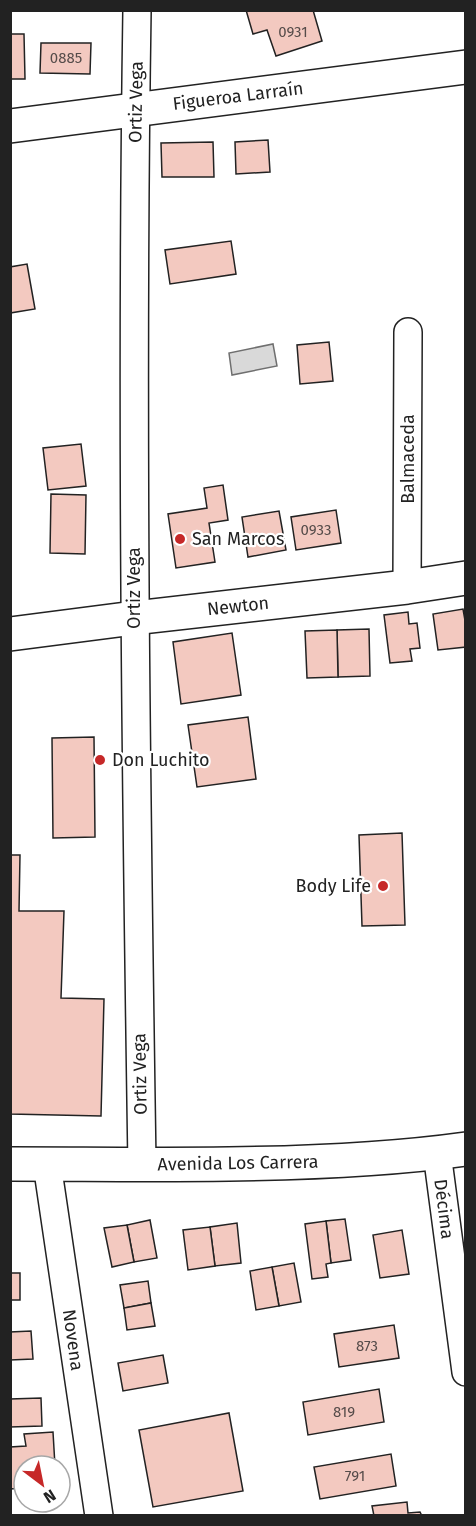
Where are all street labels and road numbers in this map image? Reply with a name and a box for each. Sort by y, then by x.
street label: Ortiz Vega [124,61,148,143]
street label: Figueroa Larraín [171,77,305,115]
street label: Balmaceda [397,414,419,504]
street label: Ortiz Vega [123,547,145,629]
street label: Newton [206,592,270,620]
street label: Ortiz Vega [128,1033,152,1115]
street label: Avenida Los Carrera [157,1151,319,1175]
street label: Décima [429,1178,459,1240]
street label: Novena [58,1308,88,1372]

